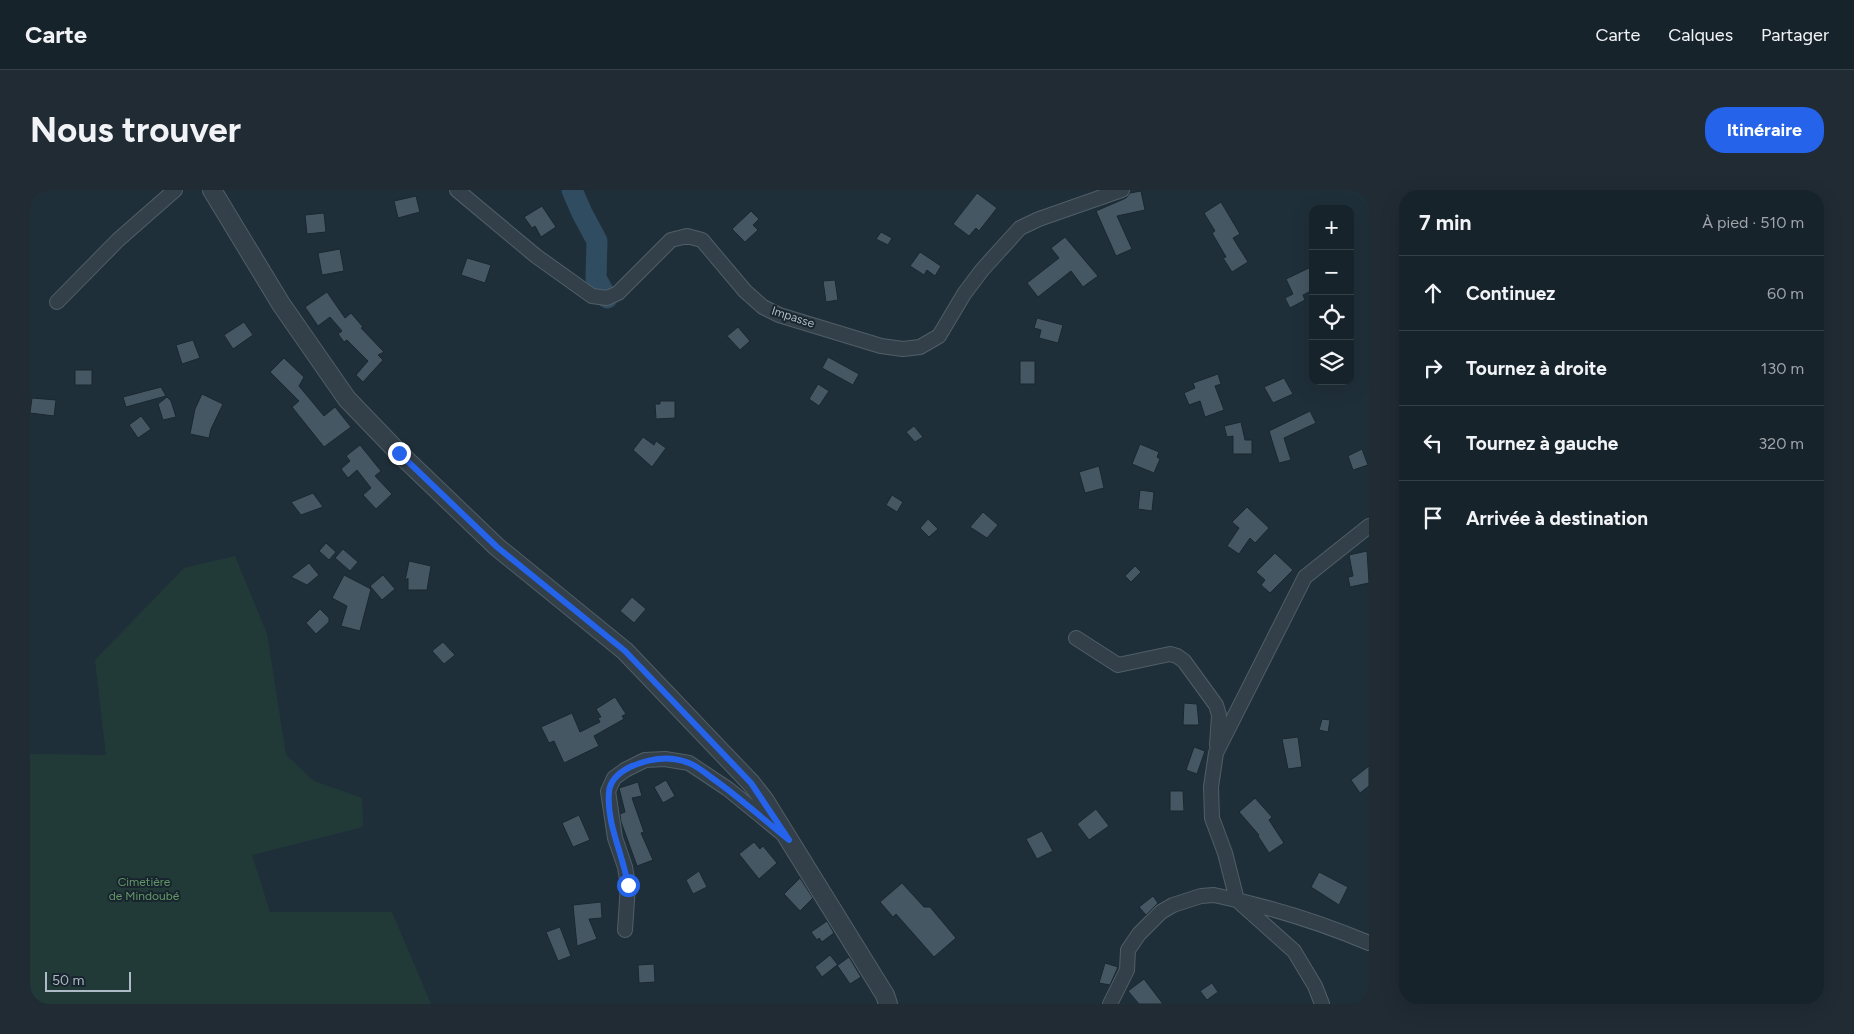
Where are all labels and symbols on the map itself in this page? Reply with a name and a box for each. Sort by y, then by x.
street label: Impasse [770,303,817,331]
route end [388,442,411,465]
route start [617,874,640,897]
park label: Cimetière de Mindoubé [109,875,180,903]
scale bar [45,969,131,992]

